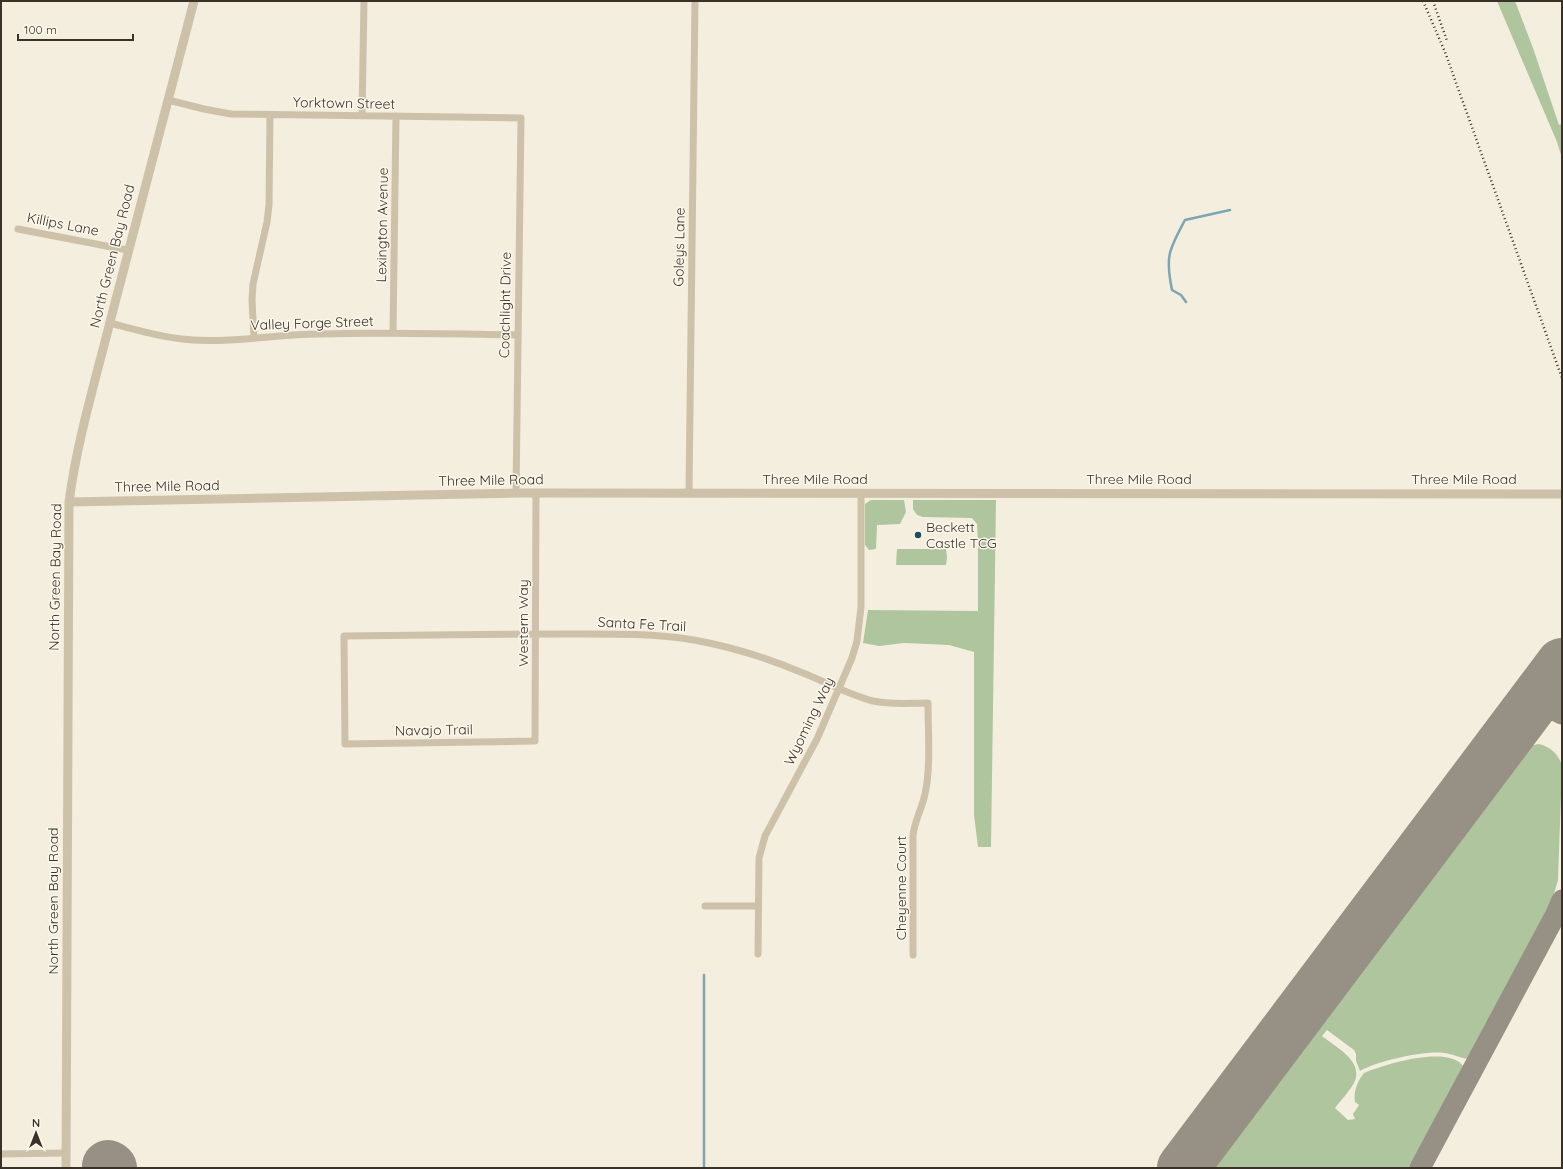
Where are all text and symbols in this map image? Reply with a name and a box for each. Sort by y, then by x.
scale bar [18,16,133,42]
text: 100 m [24,22,57,37]
street label: Yorktown Street [293,93,396,113]
street label: Lexington Avenue [372,167,392,283]
street label: North Green Bay Road [85,182,139,330]
street label: Goleys Lane [669,207,689,287]
street label: Killips Lane [26,208,100,240]
street label: Coachlight Drive [495,252,515,358]
street label: Valley Forge Street [250,312,374,334]
street label: Three Mile Road [438,470,544,490]
street label: Three Mile Road [762,470,868,488]
street label: Three Mile Road [1086,470,1192,488]
street label: Three Mile Road [1411,470,1517,488]
street label: Three Mile Road [114,476,220,496]
street label: North Green Bay Road [45,503,65,651]
place label: Beckett Castle TCG [926,518,997,552]
marker: Beckett Castle TCG [913,530,923,540]
street label: Western Way [514,579,532,667]
street label: Santa Fe Trail [597,613,687,635]
street label: Wyoming Way [780,674,838,768]
street label: Navajo Trail [395,720,473,740]
street label: North Green Bay Road [44,827,62,975]
street label: Cheyenne Court [892,836,910,940]
north arrow [16,1113,56,1153]
text: N [32,1116,40,1130]

